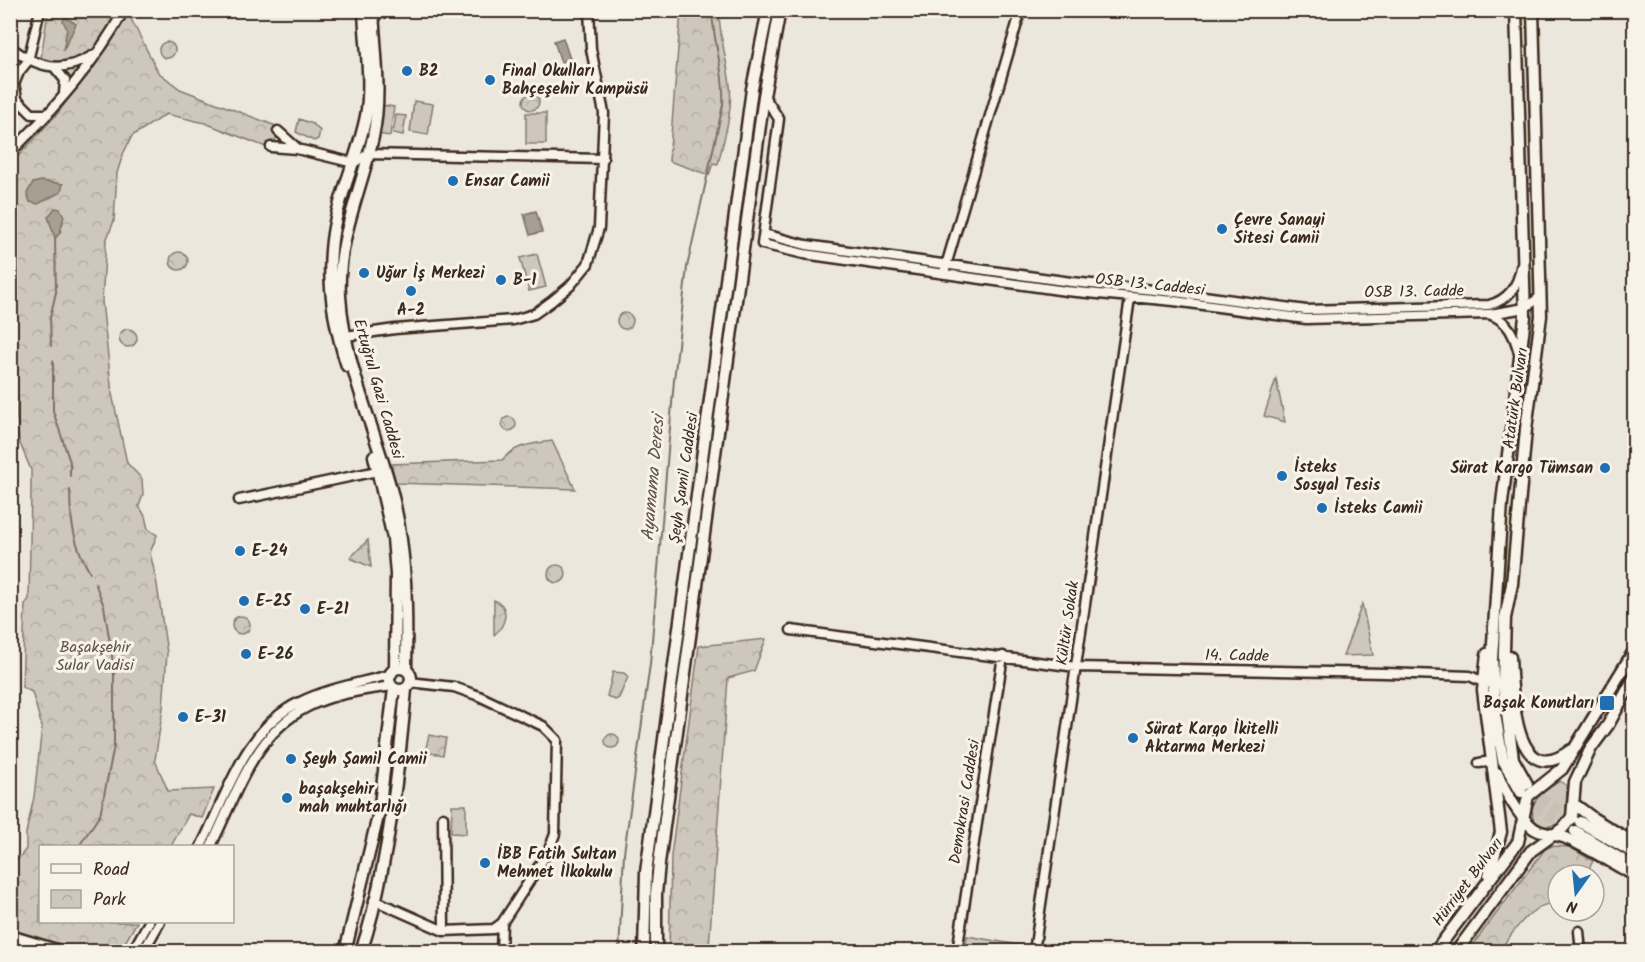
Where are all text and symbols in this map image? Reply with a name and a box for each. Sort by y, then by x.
place label: B2 [419,59,438,84]
place label: Final Okulları Bahçeşehir Kampüsü [502,59,648,102]
marker: B2 [400,64,414,78]
marker: Final Okulları Bahçeşehir Kampüsü [483,73,497,87]
place label: Ensar Camii [465,169,551,194]
marker: Ensar Camii [446,174,460,188]
place label: Çevre Sanayi Sitesi Camii [1234,208,1326,251]
marker: Çevre Sanayi Sitesi Camii [1215,222,1229,236]
place label: Uğur İş Merkezi [376,261,485,286]
marker: Uğur İş Merkezi [357,266,371,280]
street label: OSB 13. Caddesi [1094,267,1207,303]
place label: B-1 [513,268,536,293]
marker: B-1 [494,273,508,287]
street label: OSB 13. Cadde [1364,279,1464,305]
marker: A-2 [404,284,418,298]
place label: A-2 [397,298,425,323]
street label: Ertuğrul Gazi Caddesi [346,316,410,463]
street label: Atatürk Bulvarı [1497,346,1535,450]
water label: Ayamama Deresi [634,410,674,542]
street label: Şeyh Şamil Caddesi [662,410,706,545]
place label: İsteks Sosyal Tesis [1294,455,1381,498]
place label: Sürat Kargo Tümsan [1450,456,1593,481]
marker: Sürat Kargo Tümsan [1598,461,1612,475]
marker: İsteks Sosyal Tesis [1275,469,1289,483]
place label: İsteks Camii [1334,496,1423,521]
marker: İsteks Camii [1315,501,1329,515]
place label: E-24 [252,539,288,564]
marker: E-24 [233,544,247,558]
street label: Kültür Sokak [1050,579,1086,667]
place label: E-25 [256,589,293,614]
marker: E-25 [237,594,251,608]
place label: E-21 [317,597,349,622]
marker: E-21 [298,602,312,616]
park label: Başakşehir Sular Vadisi [56,635,135,678]
place label: E-26 [258,642,294,667]
street label: 14. Cadde [1205,643,1269,669]
marker: E-26 [239,647,253,661]
place label: Başak Konutları [1483,691,1594,716]
marker: Başak Konutları [1598,694,1616,712]
place label: E-31 [195,705,226,730]
marker: E-31 [176,710,190,724]
place label: Sürat Kargo İkitelli Aktarma Merkezi [1145,717,1279,760]
marker: Sürat Kargo İkitelli Aktarma Merkezi [1126,731,1140,745]
street label: Demokrasi Caddesi [943,737,987,866]
place label: Şeyh Şamil Camii [303,747,428,772]
marker: Şeyh Şamil Camii [284,752,298,766]
place label: başakşehir mah muhtarlığı [299,777,407,820]
marker: başakşehir mah muhtarlığı [280,791,294,805]
street label: Hürriyet Bulvarı [1426,832,1510,932]
place label: İBB Fatih Sultan Mehmet İlkokulu [497,842,617,885]
legend [39,845,234,923]
text: Road [93,856,130,885]
marker: İBB Fatih Sultan Mehmet İlkokulu [478,856,492,870]
north arrow [1546,863,1606,923]
text: Park [93,886,126,915]
text: N [1564,893,1581,919]

